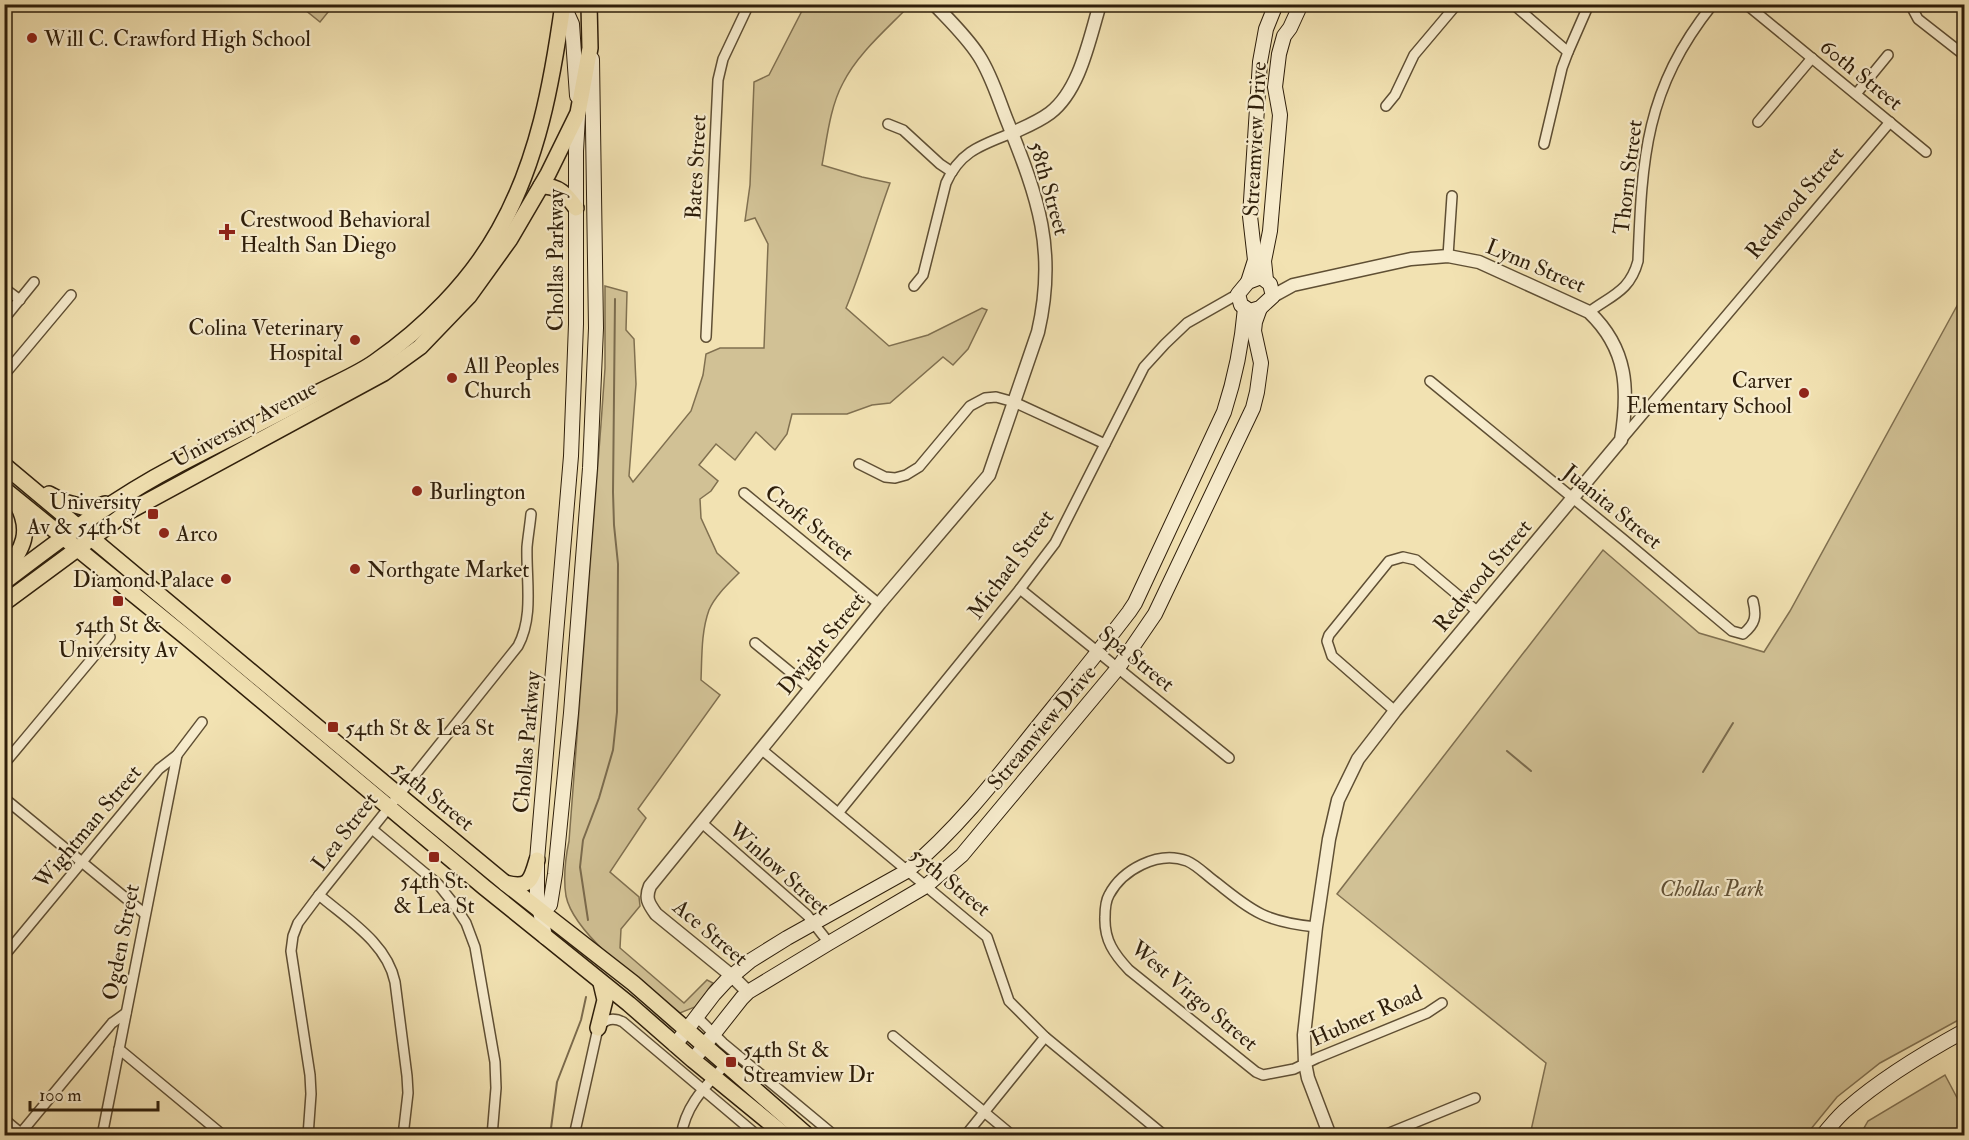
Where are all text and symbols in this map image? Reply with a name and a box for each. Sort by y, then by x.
place label: Will C. Crawford High School [43,25,311,53]
marker: Will C. Crawford High School [25,31,39,45]
street label: 60th Street [1814,33,1909,117]
street label: Streamview Drive [1237,61,1273,217]
street label: Bates Street [679,114,713,220]
street label: Thorn Street [1607,118,1649,236]
street label: 58th Street [1022,138,1076,238]
street label: Redwood Street [1739,141,1850,265]
street label: Chollas Parkway [542,188,570,331]
place label: Crestwood Behavioral Health San Diego [240,206,431,259]
marker: Crestwood Behavioral Health San Diego [218,223,236,241]
street label: Lynn Street [1481,232,1590,299]
place label: Colina Veterinary Hospital [188,314,343,368]
marker: Colina Veterinary Hospital [348,333,362,347]
place label: All Peoples Church [463,352,559,405]
place label: Carver Elementary School [1626,367,1793,420]
marker: All Peoples Church [445,371,459,385]
street label: University Avenue [167,374,322,474]
marker: Carver Elementary School [1797,386,1811,400]
street label: Juanita Street [1556,458,1668,555]
place label: Burlington [429,478,526,506]
street label: Croft Street [759,478,860,567]
marker: Burlington [410,484,424,498]
place label: University Av & 54th St [26,488,141,541]
street label: Michael Street [962,504,1060,625]
marker: University Av & 54th St [146,507,160,521]
street label: Redwood Street [1427,514,1538,638]
place label: Arco [175,520,217,548]
marker: Arco [157,526,171,540]
place label: Northgate Market [367,556,529,584]
marker: Northgate Market [348,562,362,576]
place label: Diamond Palace [73,566,214,594]
marker: Diamond Palace [219,572,233,586]
street label: Dwight Street [772,586,872,701]
marker: 54th St & University Av [111,594,125,608]
place label: 54th St & University Av [58,611,178,664]
street label: Spa Street [1092,620,1180,699]
street label: Streamview Drive [981,659,1102,796]
street label: Chollas Parkway [507,670,547,814]
place label: 54th St & Lea St [345,714,494,742]
marker: 54th St & Lea St [326,720,340,734]
street label: 54th Street [387,754,480,837]
street label: Wightman Street [27,759,148,895]
street label: Lea Street [305,787,384,876]
street label: Winlow Street [722,815,836,922]
street label: 55th Street [904,841,996,923]
marker: 54th St. & Lea St [427,850,441,864]
place label: 54th St. & Lea St [393,867,475,920]
park label: Chollas Park [1660,875,1764,903]
street label: Ogden Street [96,882,146,1003]
street label: Ace Street [666,893,754,972]
street label: West Virgo Street [1124,934,1264,1057]
street label: Hubner Road [1306,979,1427,1053]
place label: 54th St & Streamview Dr [743,1036,875,1089]
marker: 54th St & Streamview Dr [724,1055,738,1069]
scale bar [30,1074,158,1112]
text: 100 m [39,1084,82,1107]

